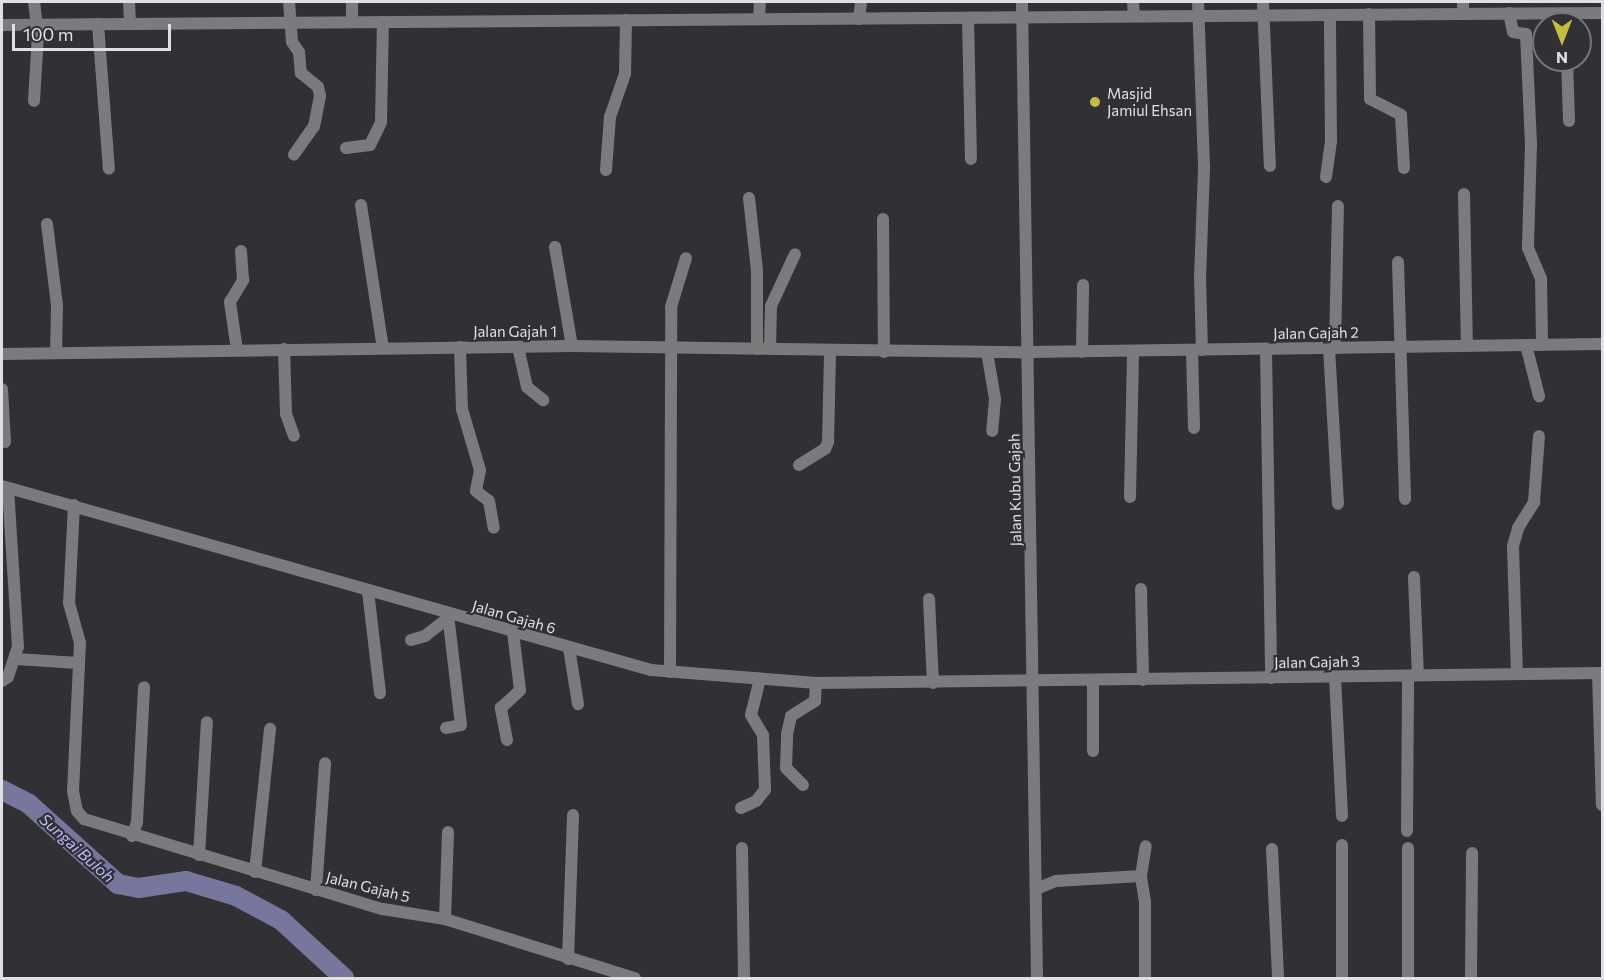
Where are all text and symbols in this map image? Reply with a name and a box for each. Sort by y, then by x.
scale bar [15,12,174,50]
north arrow [1532,12,1592,72]
text: 100 m [23,23,73,45]
text: N [1556,49,1568,68]
place label: Masjid Jamiul Ehsan [1107,84,1192,119]
marker: Masjid Jamiul Ehsan [1088,95,1102,109]
street label: Jalan Gajah 1 [473,323,557,341]
street label: Jalan Gajah 2 [1273,323,1359,343]
street label: Jalan Kubu Gajah [1005,433,1025,547]
street label: Jalan Gajah 6 [470,596,558,638]
street label: Jalan Gajah 3 [1274,652,1360,672]
water label: Sungai Buloh [36,810,118,886]
street label: Jalan Gajah 5 [324,868,412,906]

